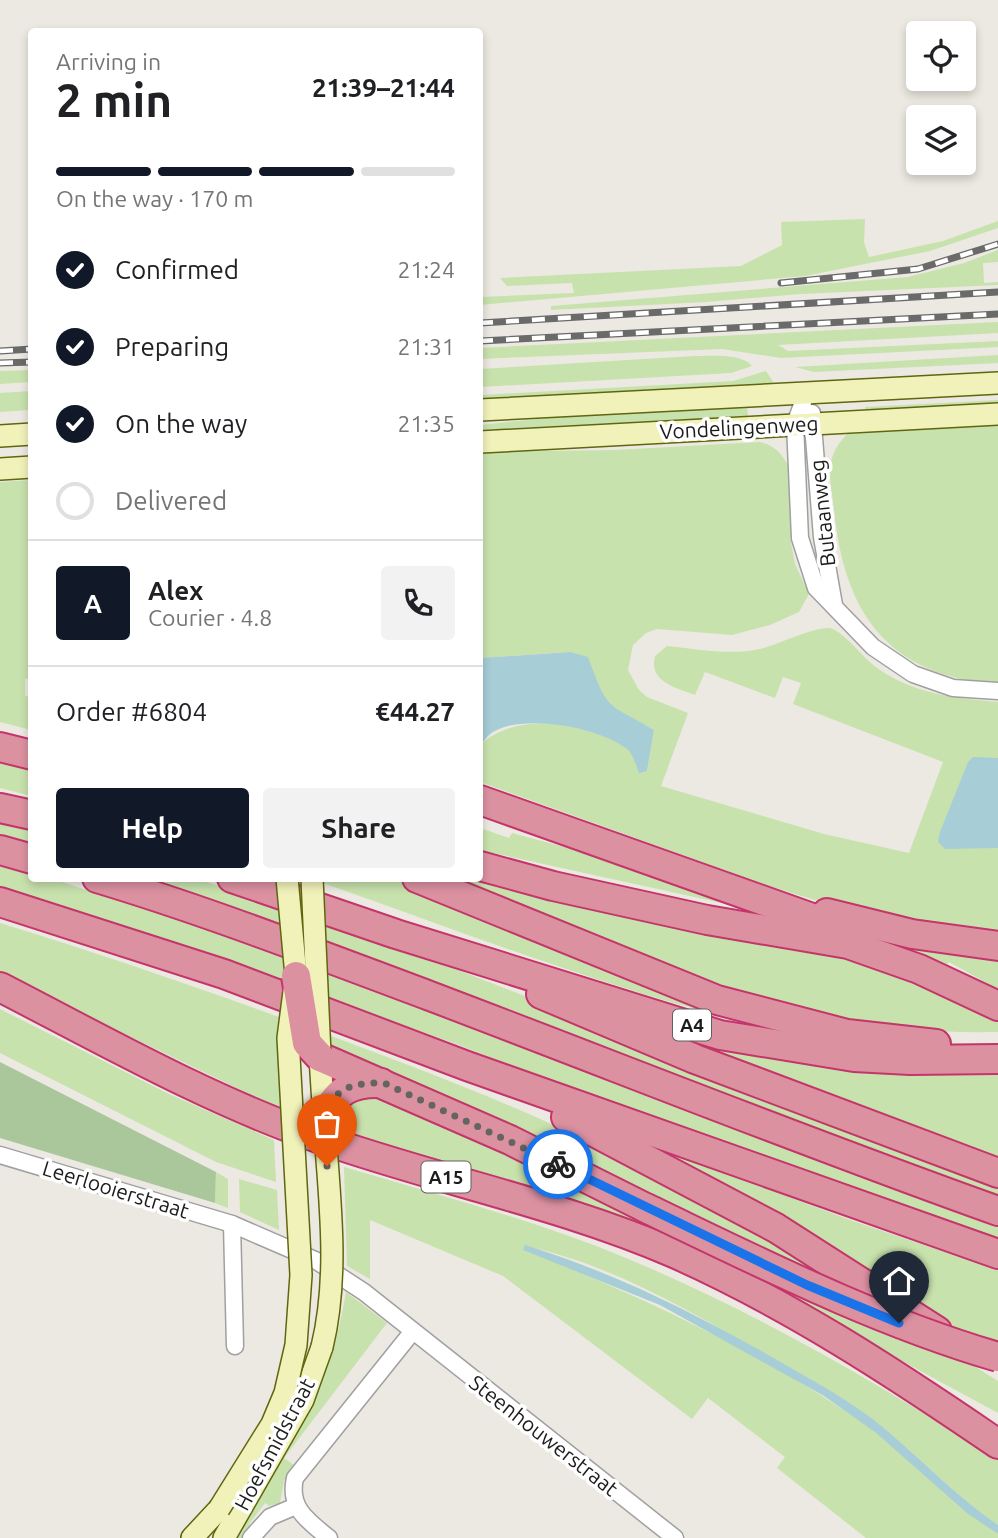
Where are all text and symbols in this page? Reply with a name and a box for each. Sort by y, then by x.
map controls [906,21,976,175]
button: locate [906,21,976,91]
text: Arriving in [56,49,161,74]
text: 21:39–21:44 [312,73,455,102]
text: 2 min [56,74,172,126]
button: layers [906,105,976,175]
text: On the way · 170 m [56,186,253,211]
icon: check [56,251,94,289]
text: Confirmed [115,255,239,284]
text: 21:24 [397,257,455,282]
icon: check [56,328,94,366]
text: Preparing [115,332,229,361]
text: 21:31 [397,334,455,359]
icon: check [56,405,94,443]
text: On the way [115,409,247,438]
text: 21:35 [397,411,455,436]
street label: Vondelingenweg [659,411,819,443]
street label: Butaanweg [804,459,840,567]
text: Delivered [115,486,227,515]
button: phone [381,566,455,640]
text: Alex [148,576,203,605]
text: A [84,589,102,618]
text: Courier · 4.8 [148,605,272,630]
text: Order #6804 [56,697,207,726]
text: €44.27 [375,697,455,726]
button: Help [56,788,249,868]
button: Share [263,788,455,868]
road number: A4 [673,1009,711,1040]
pin [297,1094,357,1166]
icon: bag [308,1105,346,1143]
courier [523,1129,593,1199]
icon: bike [539,1145,577,1183]
street label: Leerlooierstraat [40,1155,192,1223]
road number: A15 [422,1162,471,1192]
pin [869,1251,929,1323]
icon: home [880,1262,918,1300]
street label: Steenhouwerstraat [465,1370,623,1500]
street label: Hoefsmidstraat [229,1374,319,1514]

